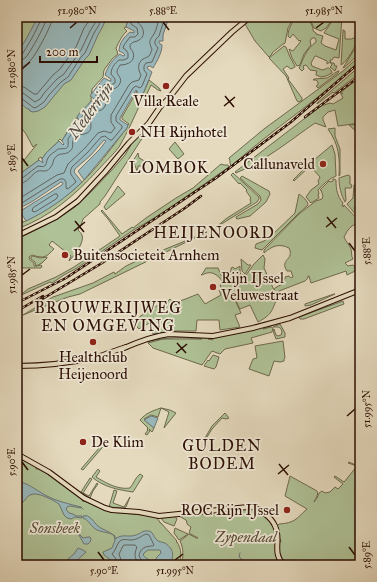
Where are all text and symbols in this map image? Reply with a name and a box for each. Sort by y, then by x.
text: 51.980°N [57,5,97,17]
text: 5.88°E [149,5,177,17]
text: 51.985°N [305,5,344,17]
scale bar [40,38,97,64]
text: 200 m [46,45,79,59]
text: 51.980°N [6,49,18,89]
water label: Nederrijn [63,78,118,143]
marker: Villa Reale [161,81,171,91]
place label: Villa Reale [132,92,199,110]
place label: NH Rijnhotel [140,123,228,141]
marker: NH Rijnhotel [127,127,137,137]
text: 5.89°E [6,144,18,172]
place label: Callunaveld [243,155,315,173]
district label: LOMBOK [129,158,209,177]
marker: Callunaveld [318,159,328,169]
district label: HEIJENOORD [153,223,275,243]
text: 5.88°E [361,237,373,265]
place label: Buitensocieteit Arnhem [73,246,220,264]
marker: Buitensocieteit Arnhem [60,250,70,260]
text: 51.985°N [6,255,18,294]
place label: Rijn IJssel Veluwestraat [220,269,300,304]
marker: Rijn IJssel Veluwestraat [208,282,218,292]
district label: BROUWERIJWEG EN OMGEVING [34,298,182,335]
marker: Healthclub Heijenoord [88,337,98,347]
place label: Healthclub Heijenoord [58,348,128,383]
text: 51.995°N [361,389,373,428]
place label: De Klim [91,433,144,451]
district label: GULDEN BODEM [182,436,262,473]
marker: De Klim [78,437,88,447]
text: 5.90°E [6,448,18,476]
place label: ROC Rijn IJssel [181,501,280,520]
marker: ROC Rijn IJssel [282,505,292,515]
park label: Sonsbeek [29,519,80,537]
park label: Zypendaal [214,528,279,547]
text: 5.89°E [361,541,373,569]
text: 5.90°E [90,565,118,577]
text: 51.995°N [156,565,195,577]

